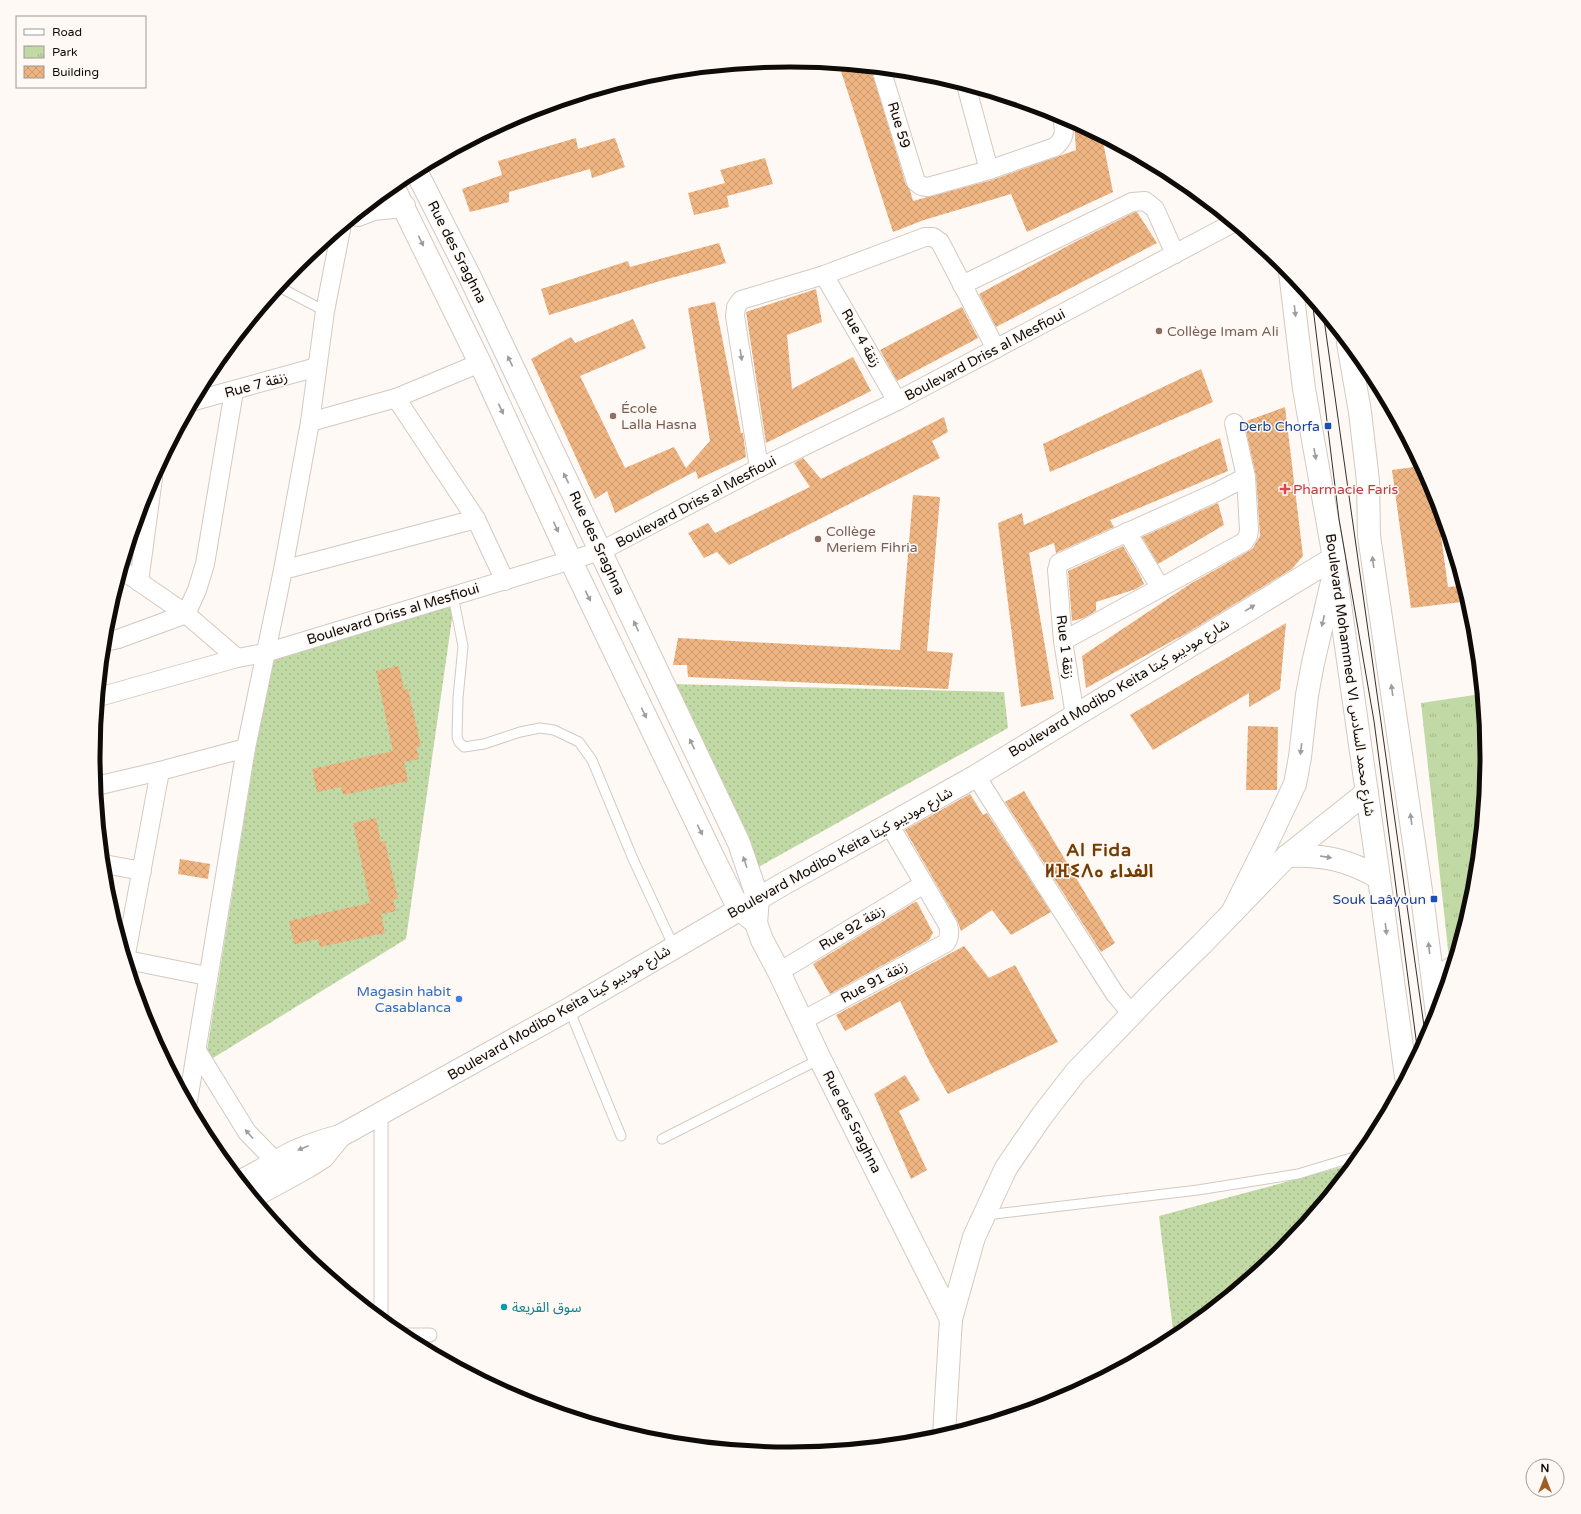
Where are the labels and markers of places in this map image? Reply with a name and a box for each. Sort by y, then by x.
place label: Collège Imam Ali [1167,323,1279,340]
marker: Collège Imam Ali [1154,326,1164,336]
place label: École Lalla Hasna [621,400,697,433]
marker: École Lalla Hasna [608,411,618,421]
place label: Derb Chorfa [1239,418,1320,435]
marker: Derb Chorfa [1323,421,1333,431]
place label: Pharmacie Faris [1293,481,1398,498]
marker: Pharmacie Faris [1280,484,1290,494]
place label: Collège Meriem Fihria [826,523,918,556]
marker: Collège Meriem Fihria [813,534,823,544]
place label: Souk Laâyoun [1332,891,1426,908]
marker: Souk Laâyoun [1429,894,1439,904]
place label: Magasin habit Casablanca [356,983,452,1016]
marker: Magasin habit Casablanca [454,994,464,1004]
place label: سوق القريعة [512,1299,581,1316]
marker: سوق القريعة [499,1302,509,1312]

